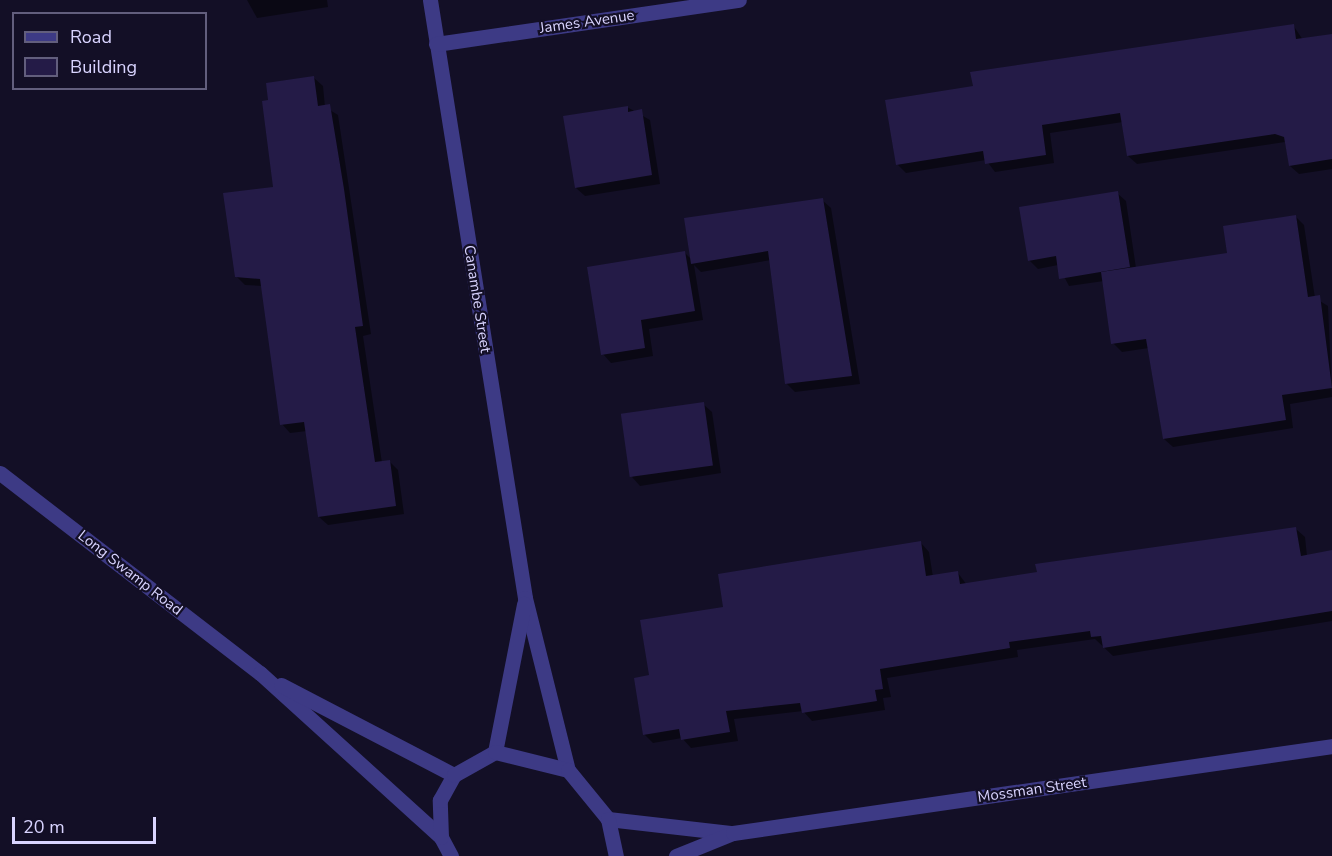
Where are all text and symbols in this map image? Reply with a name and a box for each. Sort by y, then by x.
street label: James Avenue [538,6,636,38]
legend [12,12,207,90]
text: Road [70,25,112,49]
text: Building [70,55,137,79]
street label: Canambe Street [460,244,494,354]
street label: Long Swamp Road [74,527,186,619]
street label: Mossman Street [976,773,1088,807]
scale bar [15,805,159,843]
text: 20 m [23,815,65,839]

